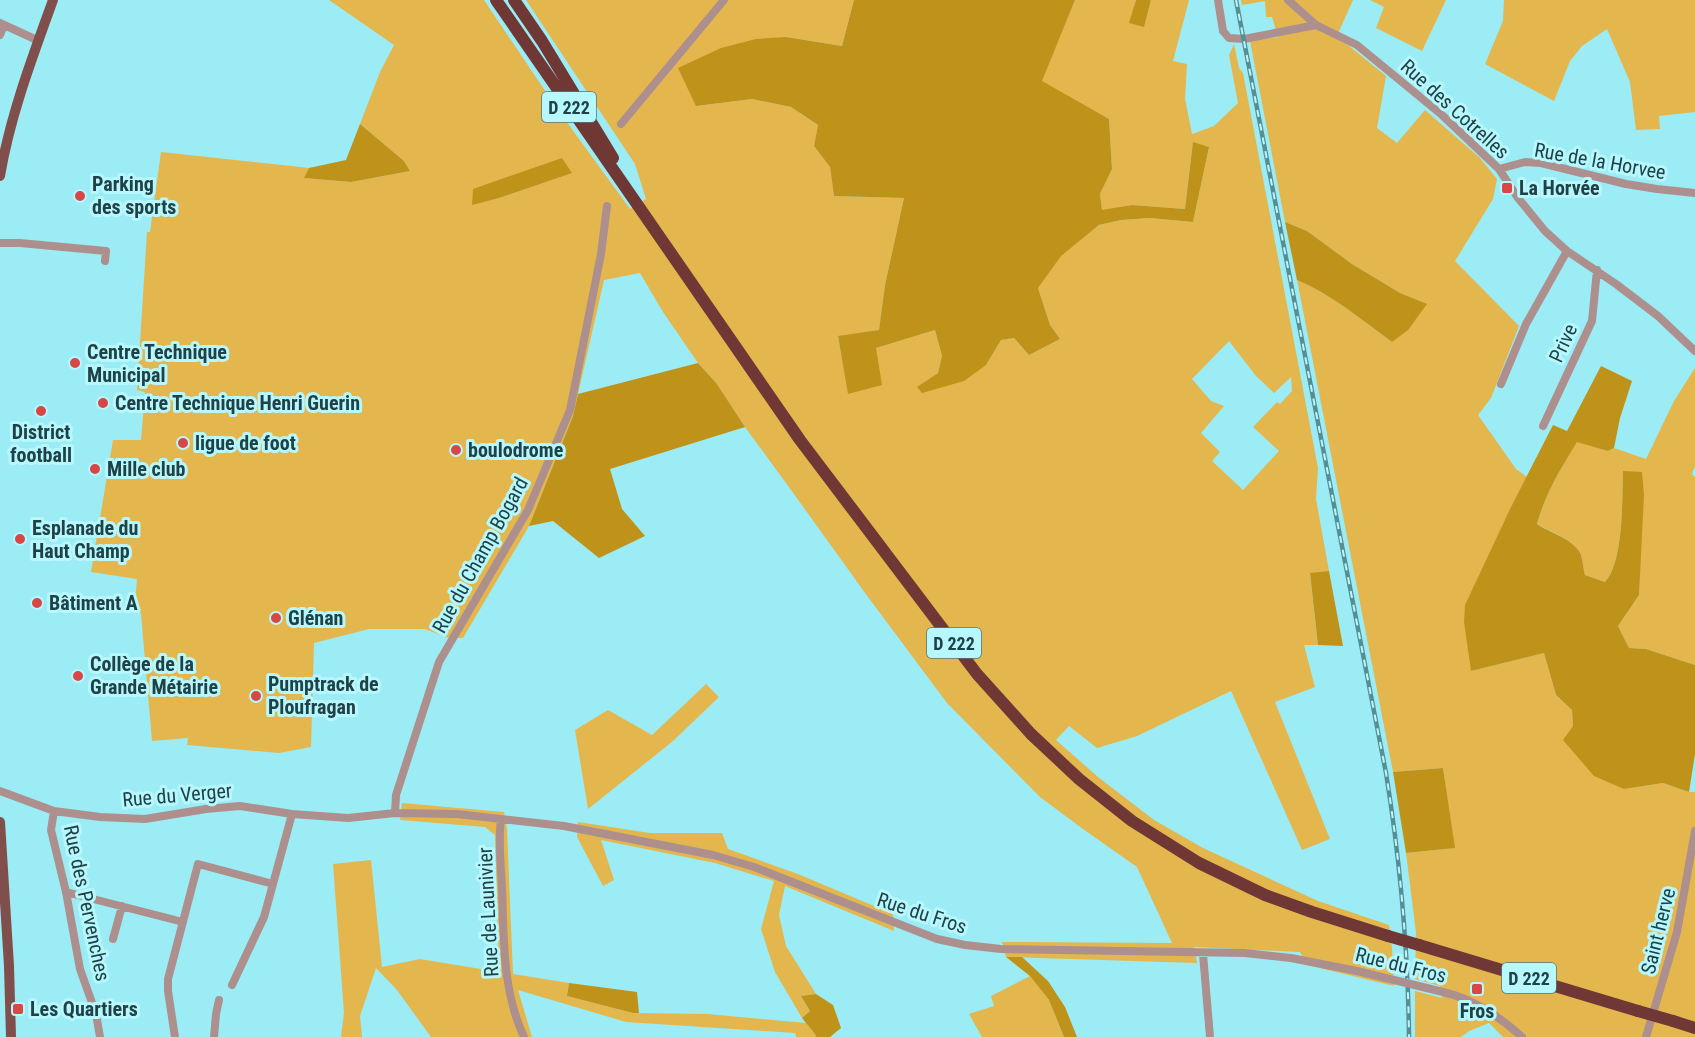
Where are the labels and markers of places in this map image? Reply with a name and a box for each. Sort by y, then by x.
place label: Parking des sports [92,172,176,219]
place label: La Horvée [1519,176,1600,200]
marker: La Horvée [1500,181,1514,195]
marker: Parking des sports [73,189,87,203]
place label: Centre Technique Municipal [87,340,227,387]
marker: Centre Technique Municipal [68,356,82,370]
place label: Centre Technique Henri Guerin [115,391,360,415]
marker: Centre Technique Henri Guerin [96,396,110,410]
marker: District football [34,404,48,418]
place label: District football [10,420,72,467]
place label: ligue de foot [195,431,296,455]
marker: ligue de foot [176,436,190,450]
place label: boulodrome [468,438,563,462]
marker: boulodrome [449,443,463,457]
place label: Mille club [107,457,186,481]
marker: Mille club [88,462,102,476]
place label: Esplanade du Haut Champ [32,516,138,563]
marker: Esplanade du Haut Champ [13,532,27,546]
place label: Bâtiment A [49,591,138,615]
marker: Bâtiment A [30,596,44,610]
place label: Glénan [288,606,343,630]
marker: Glénan [269,611,283,625]
place label: Collège de la Grande Métairie [90,652,218,699]
marker: Collège de la Grande Métairie [71,669,85,683]
place label: Pumptrack de Ploufragan [268,672,379,719]
marker: Pumptrack de Ploufragan [249,689,263,703]
marker: Fros [1470,982,1484,996]
place label: Les Quartiers [30,997,138,1021]
place label: Fros [1460,999,1494,1023]
marker: Les Quartiers [11,1002,25,1016]

